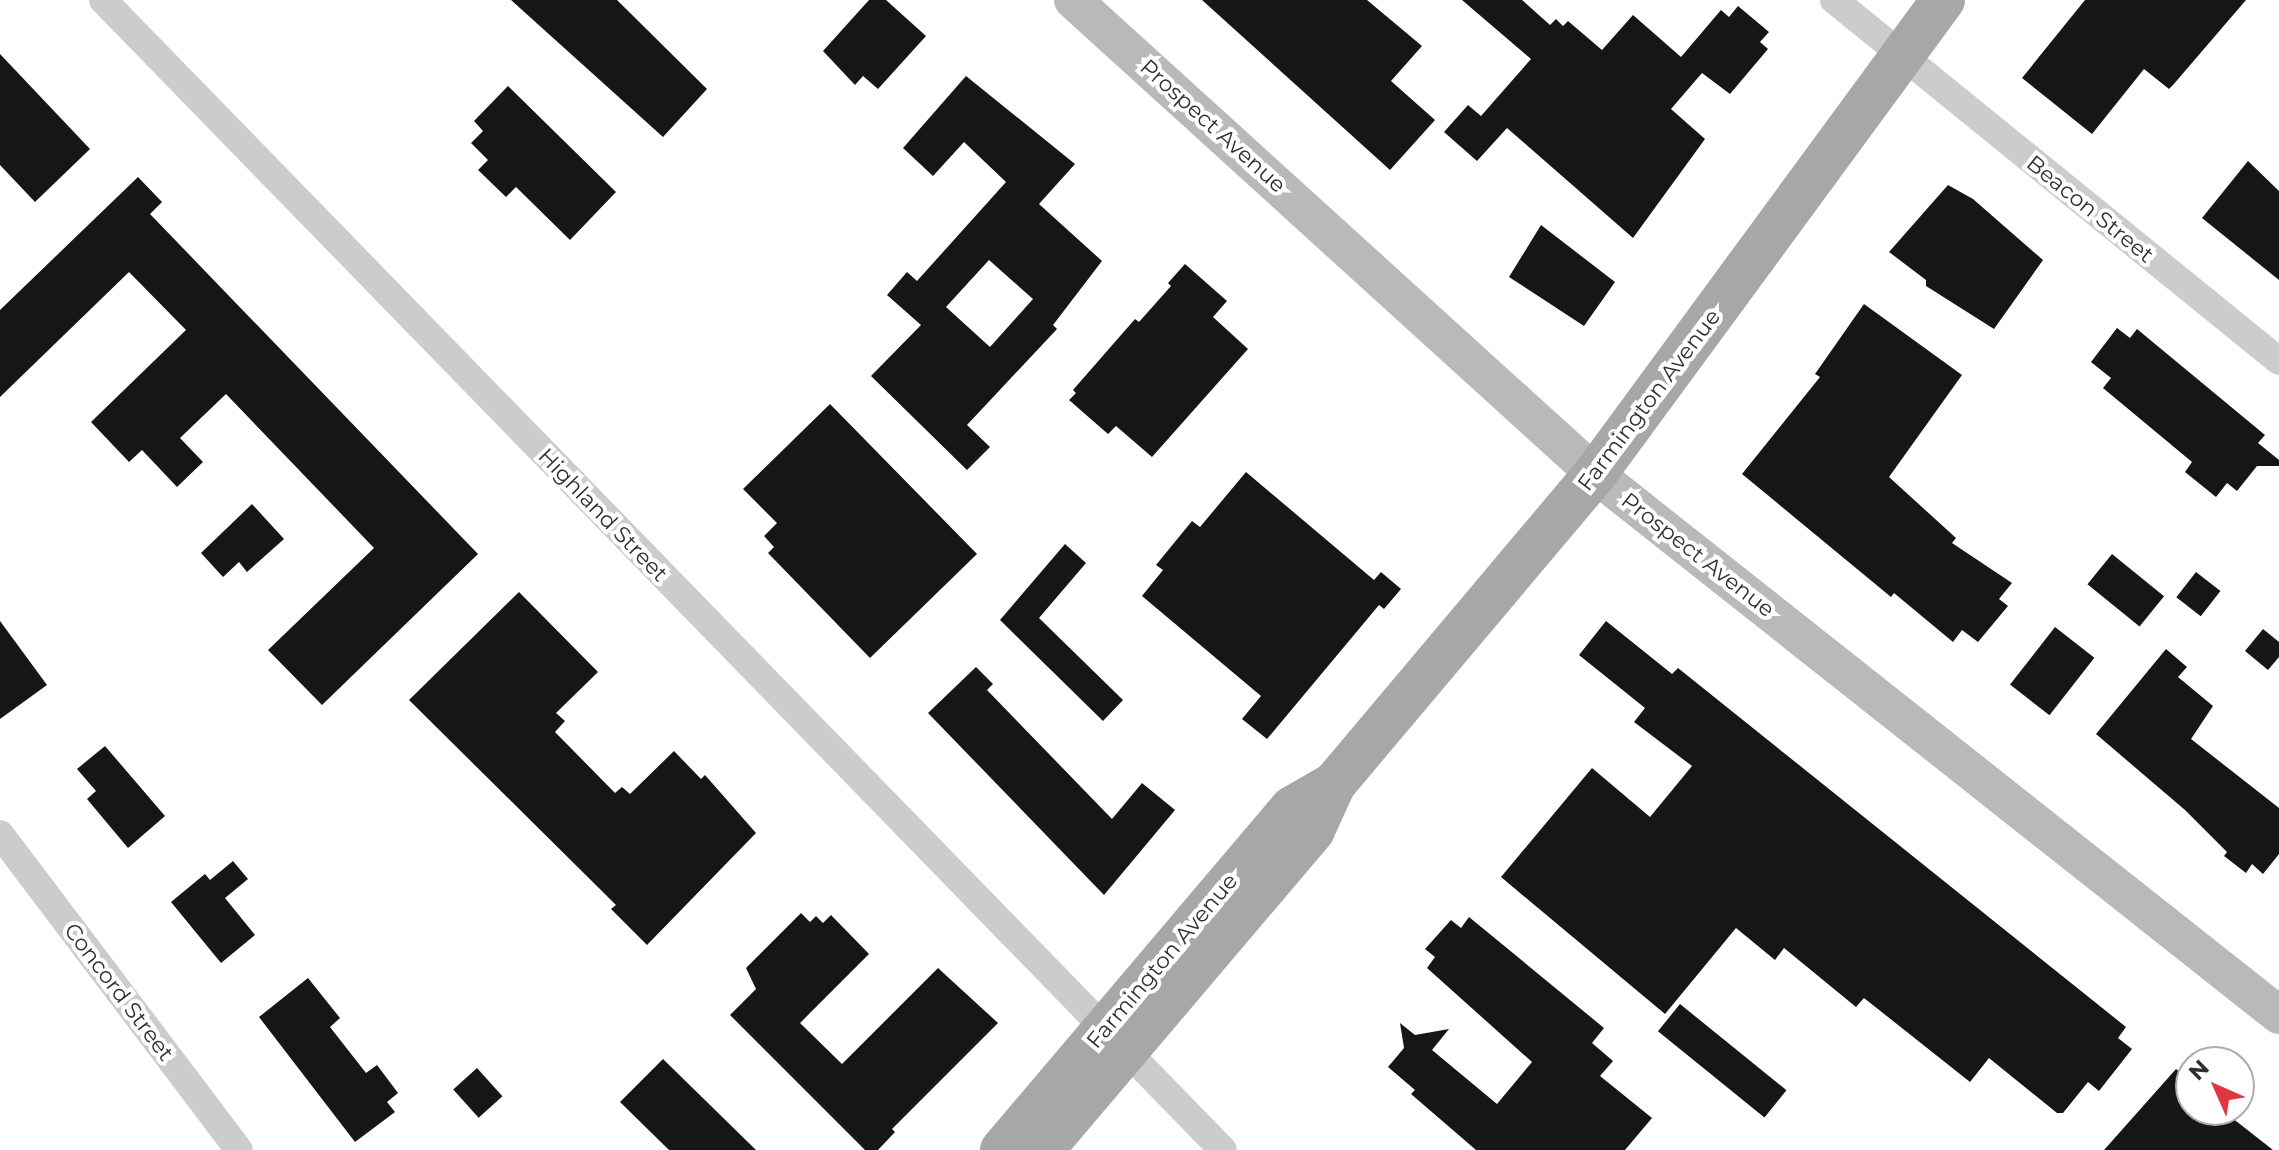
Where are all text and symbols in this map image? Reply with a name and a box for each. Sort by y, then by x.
street label: Prospect Avenue [1135,54,1291,198]
street label: Beacon Street [2021,150,2159,268]
street label: Farmington Avenue [1572,304,1726,496]
street label: Highland Street [533,443,673,587]
street label: Prospect Avenue [1616,487,1780,623]
street label: Farmington Avenue [1081,868,1243,1054]
street label: Concord Street [59,918,179,1066]
north arrow [2175,1046,2255,1126]
text: N [2183,1054,2215,1086]

